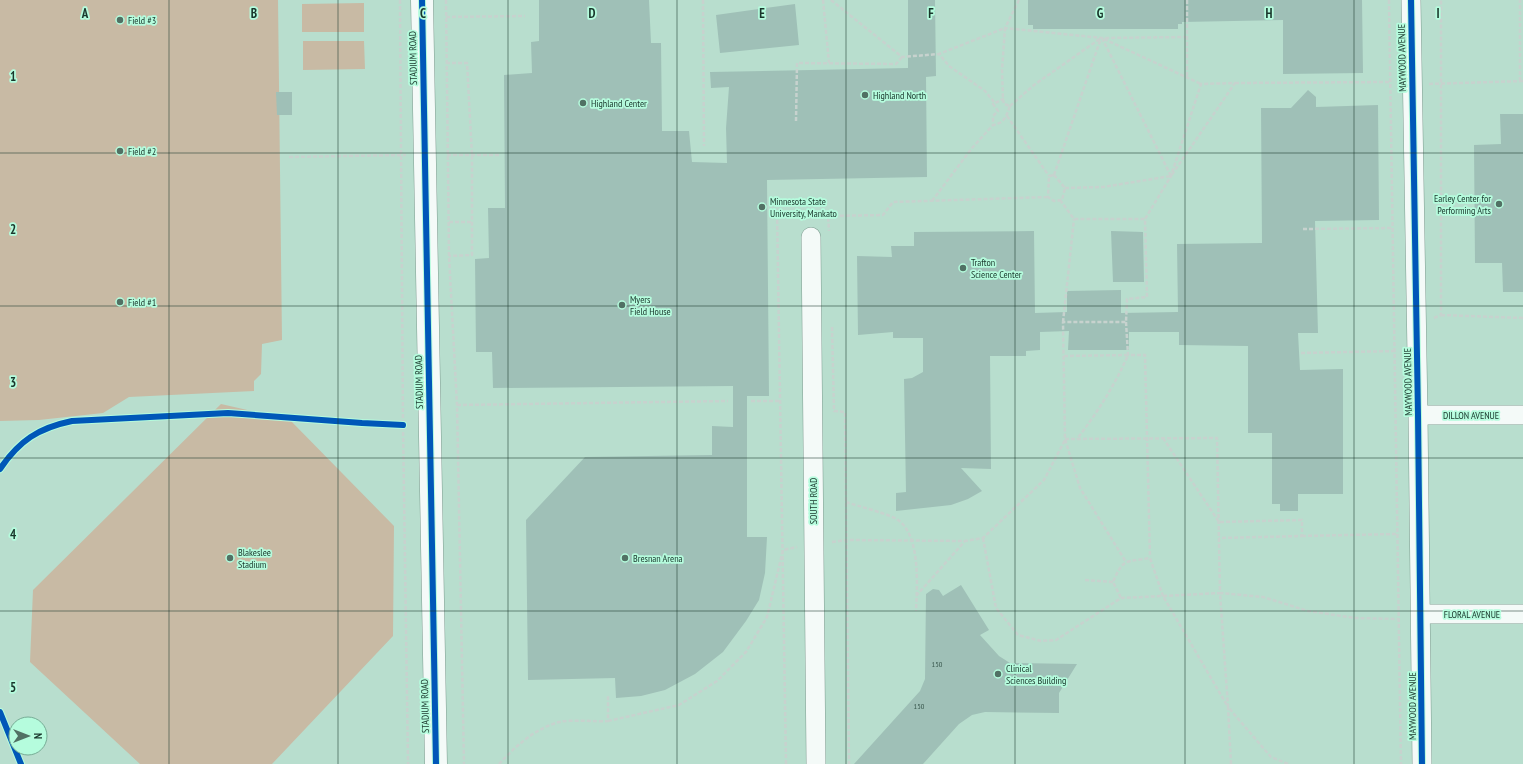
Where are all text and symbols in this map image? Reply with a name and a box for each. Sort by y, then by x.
text: A [81,5,89,22]
text: B [251,5,257,22]
text: C [420,5,426,22]
text: D [589,5,596,22]
text: E [759,5,765,22]
text: F [928,5,934,22]
text: G [1097,5,1104,22]
text: H [1266,5,1273,22]
text: I [1436,5,1440,22]
place label: Field #3 [128,14,156,27]
marker: Field #3 [115,15,125,25]
street label: MAYWOOD AVENUE [1395,24,1409,92]
street label: STADIUM ROAD [406,31,420,85]
text: 1 [10,68,16,85]
place label: Highland North [873,89,926,102]
marker: Highland North [860,90,870,100]
place label: Highland Center [591,97,647,110]
marker: Highland Center [578,98,588,108]
place label: Field #2 [128,145,156,158]
marker: Field #2 [115,146,125,156]
place label: Earley Center for Performing Arts [1434,192,1492,217]
place label: Minnesota State University, Mankato [770,195,837,220]
marker: Earley Center for Performing Arts [1494,199,1504,209]
marker: Minnesota State University, Mankato [757,202,767,212]
text: 2 [10,221,16,238]
place label: Trafton Science Center [971,256,1022,281]
marker: Trafton Science Center [958,263,968,273]
place label: Myers Field House [630,293,671,318]
place label: Field #1 [128,296,156,309]
marker: Field #1 [115,297,125,307]
marker: Myers Field House [617,300,627,310]
street label: MAYWOOD AVENUE [1401,348,1415,416]
street label: STADIUM ROAD [412,355,426,409]
text: 3 [10,374,16,391]
street label: DILLON AVENUE [1443,409,1499,422]
street label: SOUTH ROAD [807,478,820,524]
text: 4 [10,526,17,543]
place label: Blakeslee Stadium [238,546,271,571]
place label: Bresnan Arena [633,552,683,565]
marker: Blakeslee Stadium [225,553,235,563]
marker: Bresnan Arena [620,553,630,563]
street label: FLORAL AVENUE [1444,608,1500,621]
house number: 150 [932,659,943,669]
place label: Clinical Sciences Building [1006,662,1066,687]
marker: Clinical Sciences Building [993,669,1003,679]
street label: MAYWOOD AVENUE [1406,672,1419,740]
text: 5 [10,679,16,696]
street label: STADIUM ROAD [418,679,432,733]
house number: 150 [914,701,925,711]
north arrow [8,716,48,756]
text: N [31,733,45,739]

